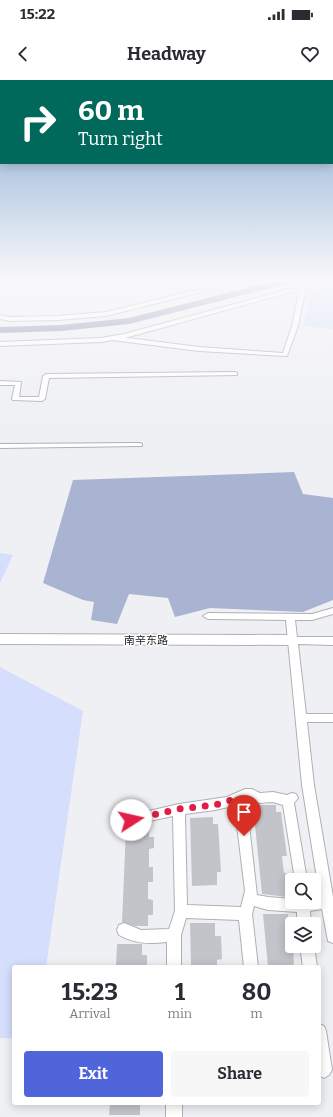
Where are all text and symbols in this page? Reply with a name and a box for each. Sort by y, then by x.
text: 15:22 [20,5,55,23]
icon: back [12,43,34,65]
text: Headway [127,43,206,65]
icon: heart [299,43,321,65]
text: 60 m [78,94,144,127]
icon: right [12,96,64,148]
text: Turn right [78,128,163,150]
street label: 南辛东路 [124,634,168,647]
pin [227,795,261,836]
position arrow [110,799,152,841]
icon: arrive [233,801,255,823]
map controls [285,873,321,953]
button: search [285,873,321,909]
button: layers [285,917,321,953]
text: 15:23 [62,978,118,1006]
text: 1 [175,978,185,1006]
text: 80 [242,978,271,1006]
text: Arrival [69,1006,110,1021]
text: min [168,1006,192,1021]
text: m [250,1006,263,1021]
button: Exit [24,1051,163,1097]
button: Share [171,1051,309,1097]

